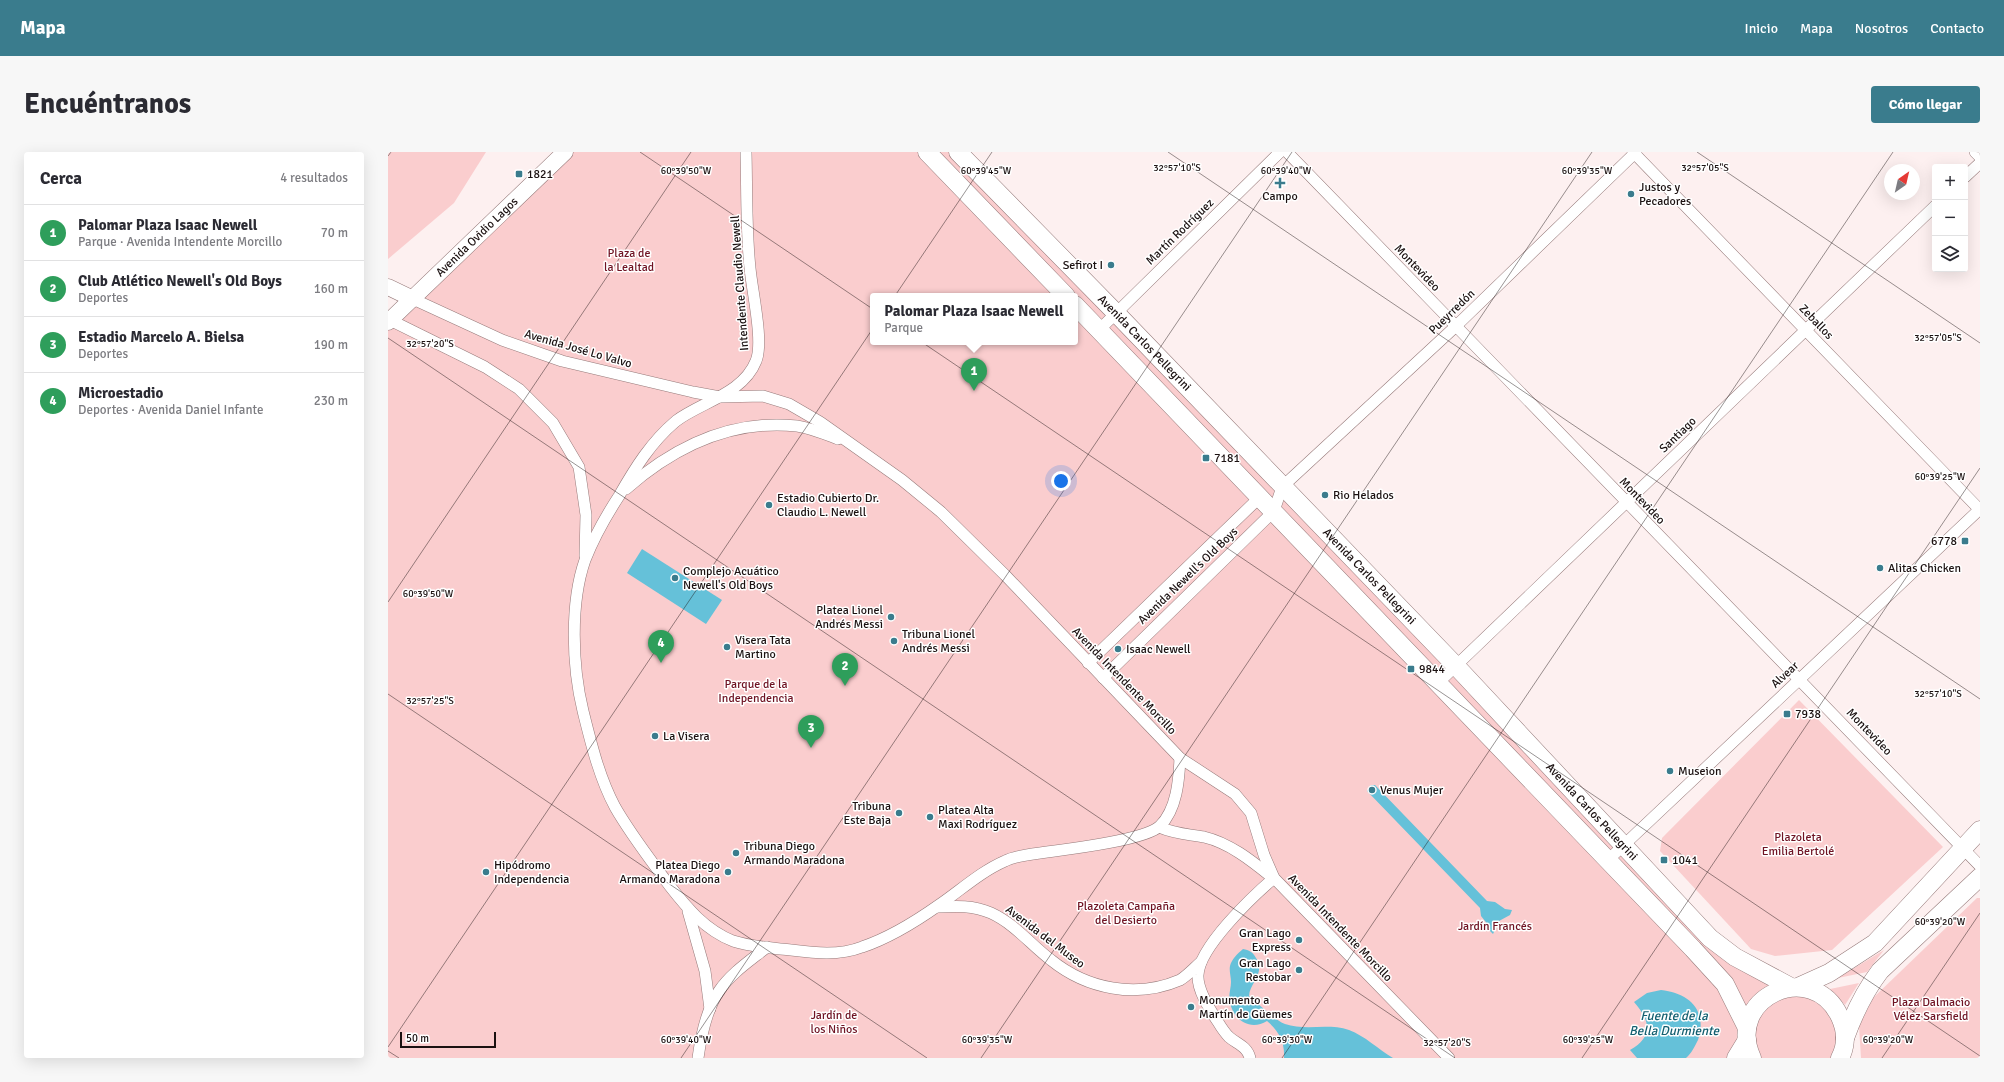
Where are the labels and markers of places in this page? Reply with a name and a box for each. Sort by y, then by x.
place label: 1821 [527,167,553,182]
marker: 1821 [514,169,524,179]
marker: Campo [1275,178,1285,188]
place label: Justos y Pecadores [1639,180,1691,209]
place label: Campo [1262,189,1298,204]
marker: Justos y Pecadores [1626,189,1636,199]
place label: Sefirot I [1063,258,1103,273]
marker: Sefirot I [1106,260,1116,270]
pin: 1 [961,358,987,391]
place label: 7181 [1214,451,1240,466]
marker: 7181 [1201,453,1211,463]
place label: Rio Helados [1333,488,1394,503]
marker: Rio Helados [1320,490,1330,500]
place label: Estadio Cubierto Dr. Claudio L. Newell [777,491,879,520]
marker: Estadio Cubierto Dr. Claudio L. Newell [764,500,774,510]
place label: 6778 [1931,534,1957,549]
marker: 6778 [1960,536,1970,546]
place label: Alitas Chicken [1888,561,1961,576]
marker: Alitas Chicken [1875,563,1885,573]
place label: Complejo Acuático Newell's Old Boys [683,564,779,593]
marker: Complejo Acuático Newell's Old Boys [670,573,680,583]
place label: Platea Lionel Andrés Messi [815,603,883,632]
marker: Platea Lionel Andrés Messi [886,612,896,622]
place label: Tribuna Lionel Andrés Messi [902,627,975,656]
pin: 4 [648,630,674,663]
place label: Visera Tata Martino [735,633,791,662]
marker: Tribuna Lionel Andrés Messi [889,636,899,646]
marker: Visera Tata Martino [722,642,732,652]
place label: Isaac Newell [1126,642,1191,657]
marker: Isaac Newell [1113,644,1123,654]
pin: 2 [832,653,858,686]
place label: 9844 [1419,662,1445,677]
marker: 9844 [1406,664,1416,674]
place label: 7938 [1795,707,1821,722]
marker: 7938 [1782,709,1792,719]
pin: 3 [798,715,824,748]
place label: La Visera [663,729,710,744]
marker: La Visera [650,731,660,741]
place label: Museion [1678,764,1722,779]
marker: Museion [1665,766,1675,776]
place label: Venus Mujer [1380,783,1444,798]
marker: Venus Mujer [1367,785,1377,795]
place label: Tribuna Este Baja [843,799,891,828]
place label: Platea Alta Maxi Rodríguez [938,803,1017,832]
marker: Tribuna Este Baja [894,808,904,818]
marker: Platea Alta Maxi Rodríguez [925,812,935,822]
place label: Tribuna Diego Armando Maradona [744,839,845,868]
marker: Tribuna Diego Armando Maradona [731,848,741,858]
place label: 1041 [1672,853,1698,868]
marker: 1041 [1659,855,1669,865]
place label: Hipódromo Independencia [494,858,569,887]
place label: Platea Diego Armando Maradona [619,858,720,887]
marker: Hipódromo Independencia [481,867,491,877]
marker: Platea Diego Armando Maradona [723,867,733,877]
place label: Gran Lago Express [1239,926,1291,955]
marker: Gran Lago Express [1294,935,1304,945]
place label: Gran Lago Restobar [1239,956,1292,985]
marker: Gran Lago Restobar [1294,965,1304,975]
place label: Monumento a Martín de Güemes [1199,993,1292,1022]
marker: Monumento a Martín de Güemes [1186,1002,1196,1012]

